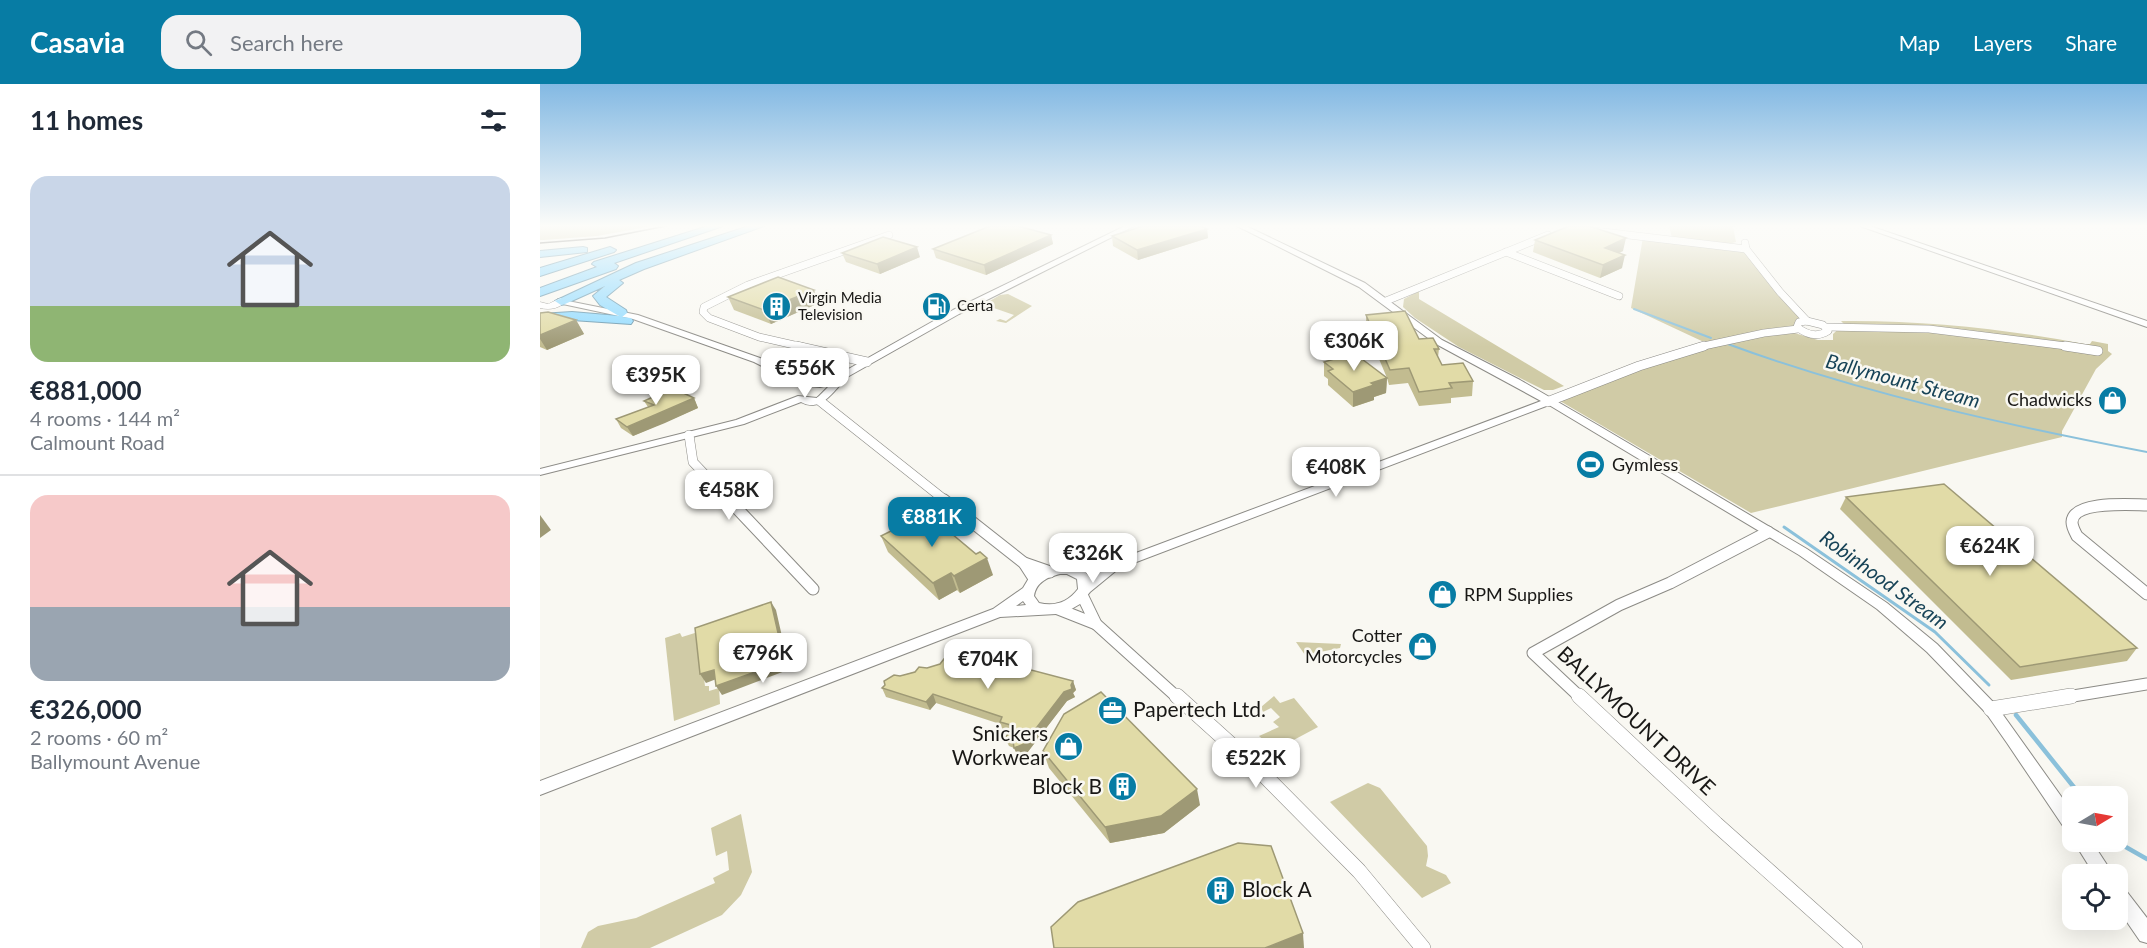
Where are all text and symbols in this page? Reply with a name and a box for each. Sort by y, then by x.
search box [161,15,581,69]
text: Casavia [30,25,125,59]
icon: search [182,26,215,59]
text: Search here [230,29,344,56]
text: Map [1899,30,1940,55]
text: Layers [1973,30,2032,55]
text: Share [2065,30,2117,55]
text: 11 homes [30,104,143,136]
icon: filters [477,104,510,137]
icon: home [216,215,324,323]
place label: Virgin Media Television [798,288,882,323]
fuel station icon: Certa [920,290,952,322]
building icon: Virgin Media Television [761,291,793,323]
place label: Certa [957,296,993,314]
pin: €306K [1312,321,1396,372]
text: €306K [1324,328,1384,352]
pin: €556K [763,348,847,399]
water label: Ballymount Stream [1824,348,1983,412]
pin: €395K [614,355,698,406]
text: €556K [775,355,835,379]
text: €395K [626,362,686,386]
text: €881,000 [30,374,142,406]
shop icon: Chadwicks [2097,384,2129,416]
place label: Chadwicks [2007,388,2092,410]
text: 4 rooms · 144 m² [30,406,180,430]
text: Calmount Road [30,430,165,454]
pin: €408K [1294,447,1378,498]
sports icon: Gymless [1575,449,1607,481]
place label: Gymless [1612,453,1678,475]
text: €408K [1306,454,1366,478]
pin: €458K [687,470,771,521]
text: €458K [699,477,759,501]
pin: €881K [890,497,974,548]
text: €881K [902,504,962,528]
water label: Robinhood Stream [1816,525,1953,634]
pin: €624K [1948,526,2032,577]
pin: €326K [1051,533,1135,584]
text: €624K [1960,533,2020,557]
icon: home [216,534,324,642]
text: €326K [1063,540,1123,564]
shop icon: RPM Supplies [1427,579,1459,611]
place label: RPM Supplies [1464,583,1573,605]
place label: Cotter Motorcycles [1305,624,1402,667]
shop icon: Cotter Motorcycles [1407,630,1439,662]
pin: €796K [721,633,805,684]
pin: €704K [946,639,1030,690]
text: €796K [733,640,793,664]
street label: BALLYMOUNT DRIVE [1553,640,1721,799]
text: €704K [958,646,1018,670]
text: €326,000 [30,693,142,725]
office icon: Papertech Ltd. [1096,694,1128,726]
place label: Papertech Ltd. [1133,696,1266,721]
place label: Snickers Workwear [952,720,1048,769]
text: 2 rooms · 60 m² [30,725,168,749]
shop icon: Snickers Workwear [1053,730,1085,762]
pin: €522K [1214,738,1298,789]
text: €522K [1226,745,1286,769]
text: Ballymount Avenue [30,749,200,773]
building icon: Block B [1107,771,1139,803]
place label: Block B [1032,773,1102,798]
north arrow [2062,786,2128,852]
map controls [2062,786,2128,930]
button: locate [2062,864,2128,930]
building icon: Block A [1205,874,1237,906]
place label: Block A [1242,876,1313,901]

